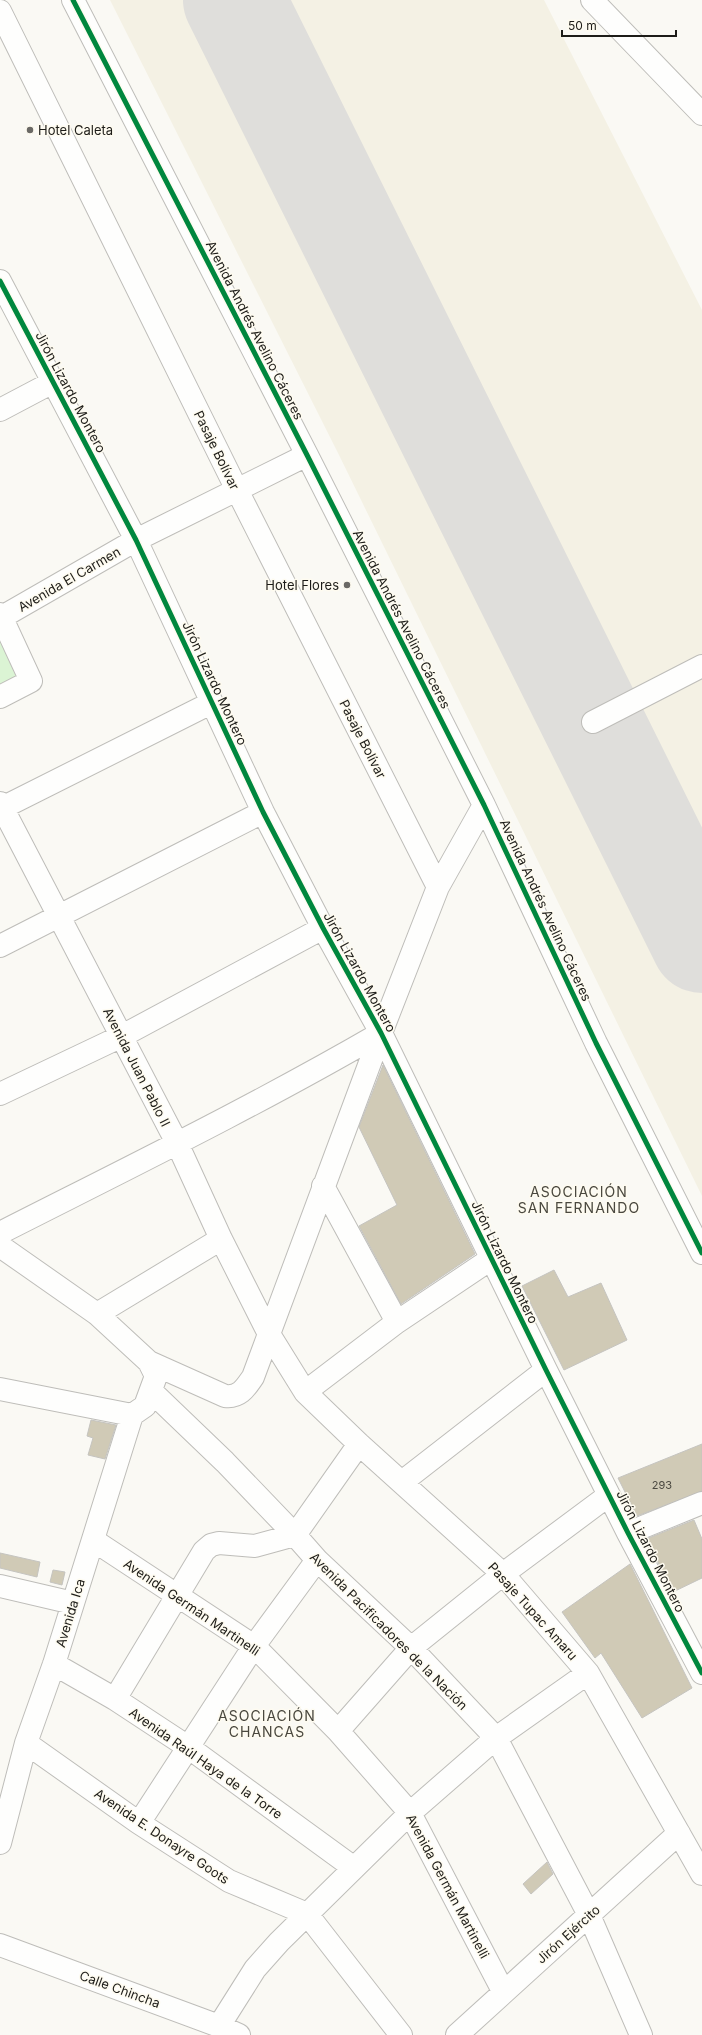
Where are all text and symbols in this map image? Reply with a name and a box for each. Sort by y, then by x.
scale bar [562,12,676,38]
text: 50 m [568,18,597,33]
place label: Hotel Caleta [38,122,113,138]
marker: Hotel Caleta [25,125,35,135]
street label: Avenida Andrés Avelino Cáceres [203,238,307,422]
street label: Jirón Lizardo Montero [32,329,110,455]
street label: Pasaje Bolívar [191,408,243,492]
street label: Avenida Andrés Avelino Cáceres [350,527,454,711]
street label: Avenida El Carmen [15,543,123,615]
place label: Hotel Flores [265,577,339,593]
marker: Hotel Flores [342,580,352,590]
street label: Jirón Lizardo Montero [179,619,251,748]
street label: Pasaje Bolívar [336,697,390,781]
street label: Avenida Andrés Avelino Cáceres [497,816,595,1004]
street label: Jirón Lizardo Montero [320,909,400,1035]
street label: Avenida Juan Pablo II [100,1005,174,1129]
district label: ASOCIACIÓN SAN FERNANDO [518,1183,640,1216]
street label: Jirón Lizardo Montero [468,1198,542,1326]
house number: 293 [652,1478,672,1492]
street label: Jirón Lizardo Montero [613,1487,689,1615]
street label: Avenida Pacificadores de la Nación [307,1549,471,1713]
street label: Avenida Germán Martinelli [121,1555,263,1659]
street label: Pasaje Tupac Amaru [485,1559,581,1663]
street label: Avenida Ica [52,1577,88,1649]
street label: Avenida Raúl Haya de la Torre [126,1704,286,1822]
district label: ASOCIACIÓN CHANCAS [218,1707,316,1740]
street label: Avenida E. Donayre Goots [92,1785,233,1887]
street label: Avenida Germán Martinelli [403,1811,493,1961]
street label: Jirón Ejército [533,1901,603,1967]
street label: Calle Chincha [77,1967,163,2011]

